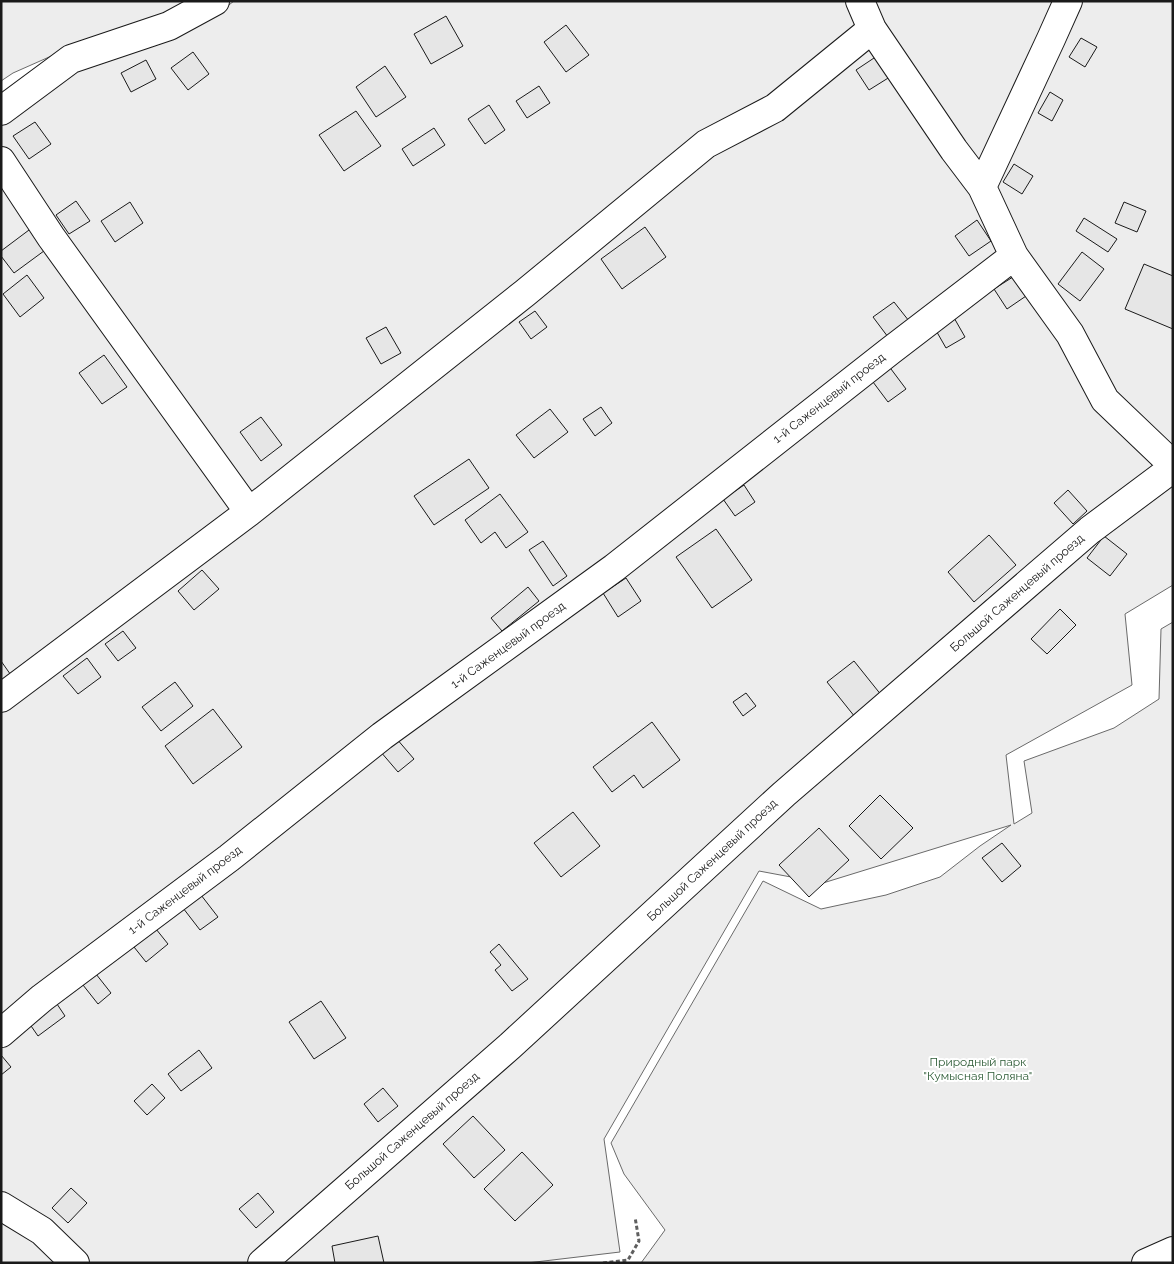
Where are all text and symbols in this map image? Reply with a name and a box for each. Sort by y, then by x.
street label: 1-й Саженцевый проезд [770,350,888,446]
street label: Большой Саженцевый проезд [947,531,1087,655]
street label: 1-й Саженцевый проезд [448,599,568,691]
street label: Большой Саженцевый проезд [644,796,780,924]
street label: 1-й Саженцевый проезд [126,843,244,937]
park label: Природный парк "Кумысная Поляна" [924,1055,1032,1083]
street label: Большой Саженцевый проезд [342,1069,482,1193]

